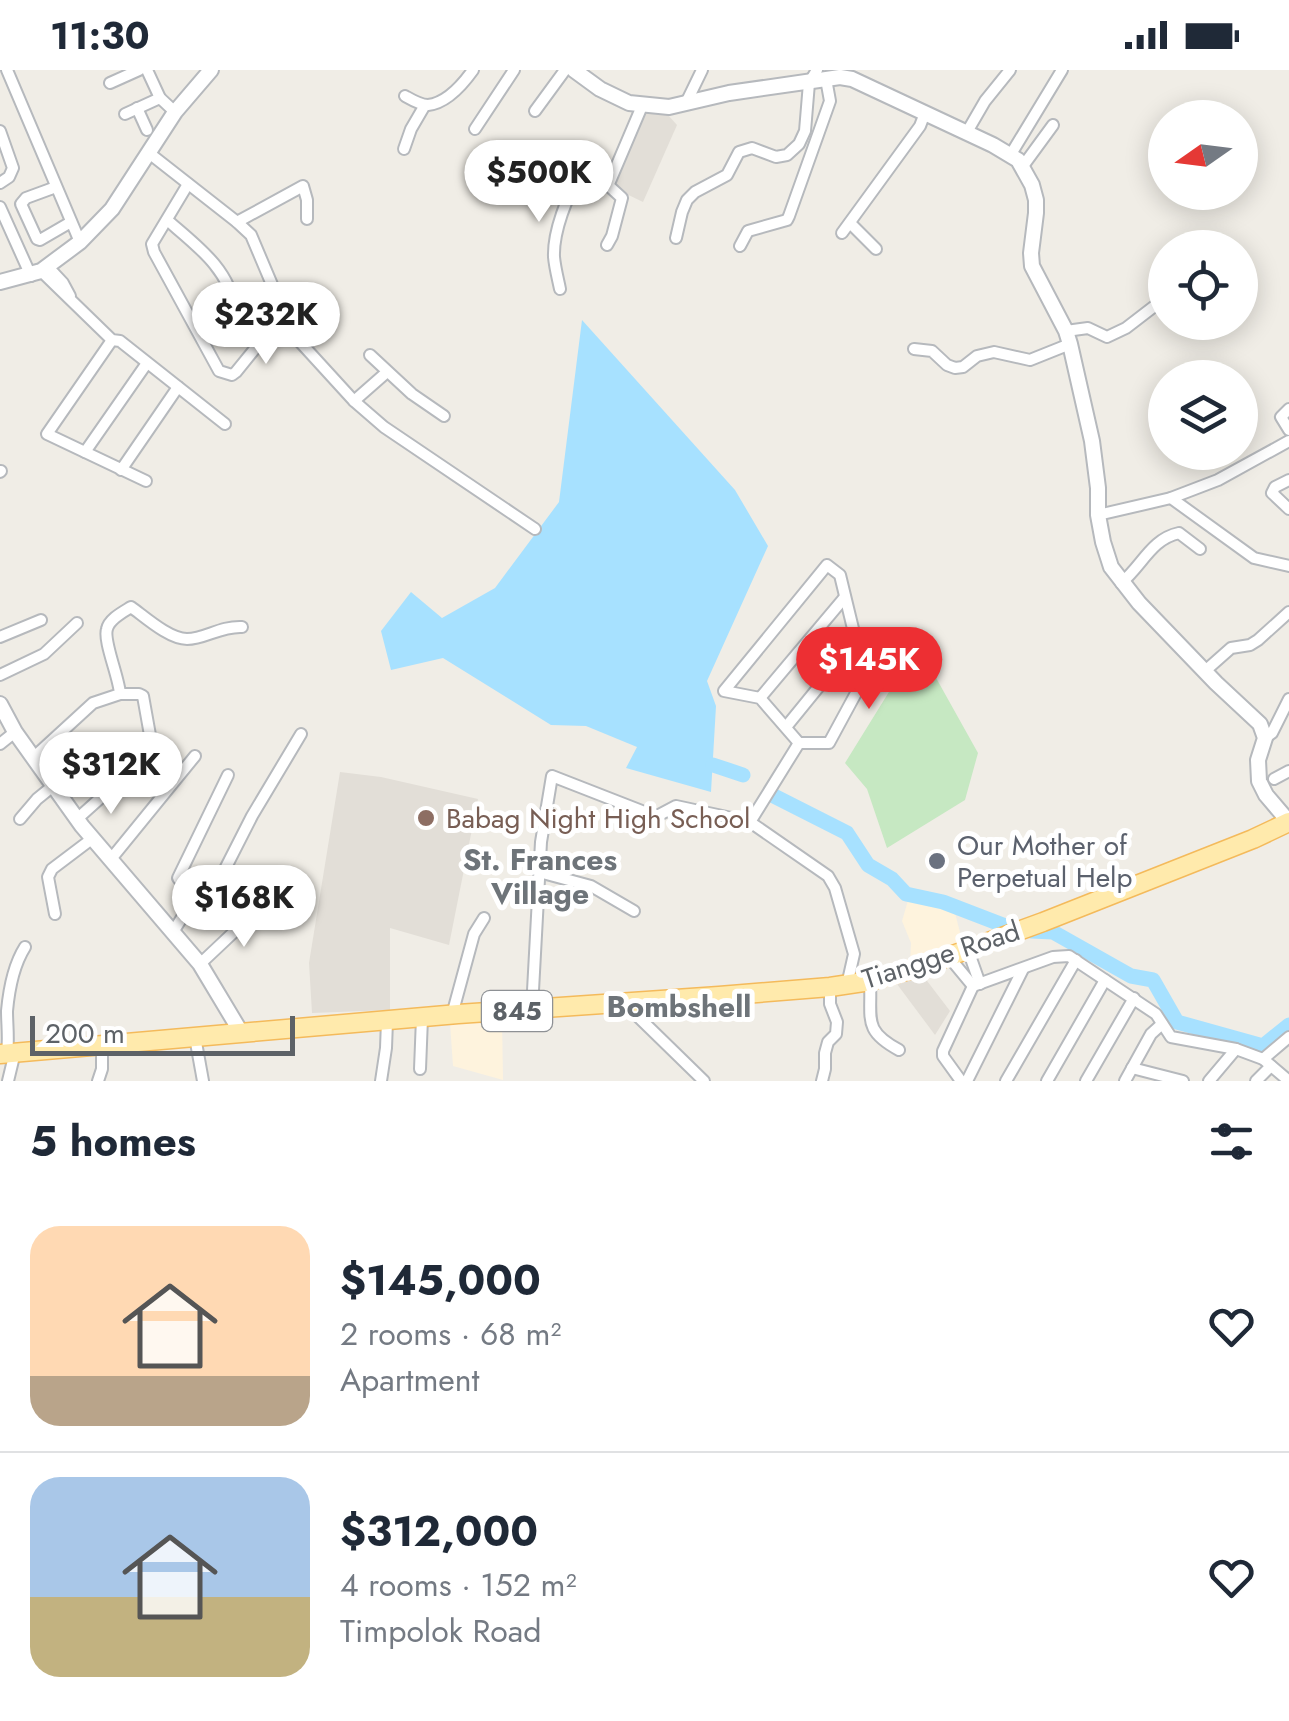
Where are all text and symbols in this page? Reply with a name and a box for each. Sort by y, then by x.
text: 11:30 [50,8,150,63]
north arrow [1148,100,1258,210]
map controls [1148,100,1258,470]
pin: $500K [469,140,609,225]
text: $500K [486,149,592,195]
button: locate [1148,230,1258,340]
pin: $232K [196,282,336,367]
text: $232K [214,291,318,337]
button: layers [1148,360,1258,470]
pin: $145K [799,627,939,712]
text: $145K [818,636,920,682]
pin: $312K [41,732,181,817]
text: $312K [61,741,161,787]
place label: Babag Night High School [446,798,750,839]
marker: Babag Night High School [415,807,437,829]
place label: Our Mother of Perpetual Help [957,825,1132,898]
district label: St. Frances Village [463,838,617,915]
marker: Our Mother of Perpetual Help [926,850,948,872]
pin: $168K [174,865,314,950]
text: $168K [194,874,294,920]
street label: Tiangge Road [857,910,1025,1000]
district label: Bombshell [607,985,751,1028]
road number: 845 [482,991,552,1031]
scale bar [30,1011,295,1056]
text: 200 m [45,1013,125,1054]
text: 5 homes [30,1111,196,1172]
icon: filters [1204,1114,1259,1169]
text: $145,000 [340,1250,541,1311]
icon: home [110,1266,230,1386]
icon: heart [1204,1299,1259,1354]
text: 2 rooms · 68 m² [340,1311,561,1357]
text: Apartment [340,1357,479,1403]
text: $312,000 [340,1501,538,1562]
icon: home [110,1517,230,1637]
icon: heart [1204,1550,1259,1605]
text: 4 rooms · 152 m² [340,1562,577,1608]
text: Timpolok Road [340,1608,541,1654]

